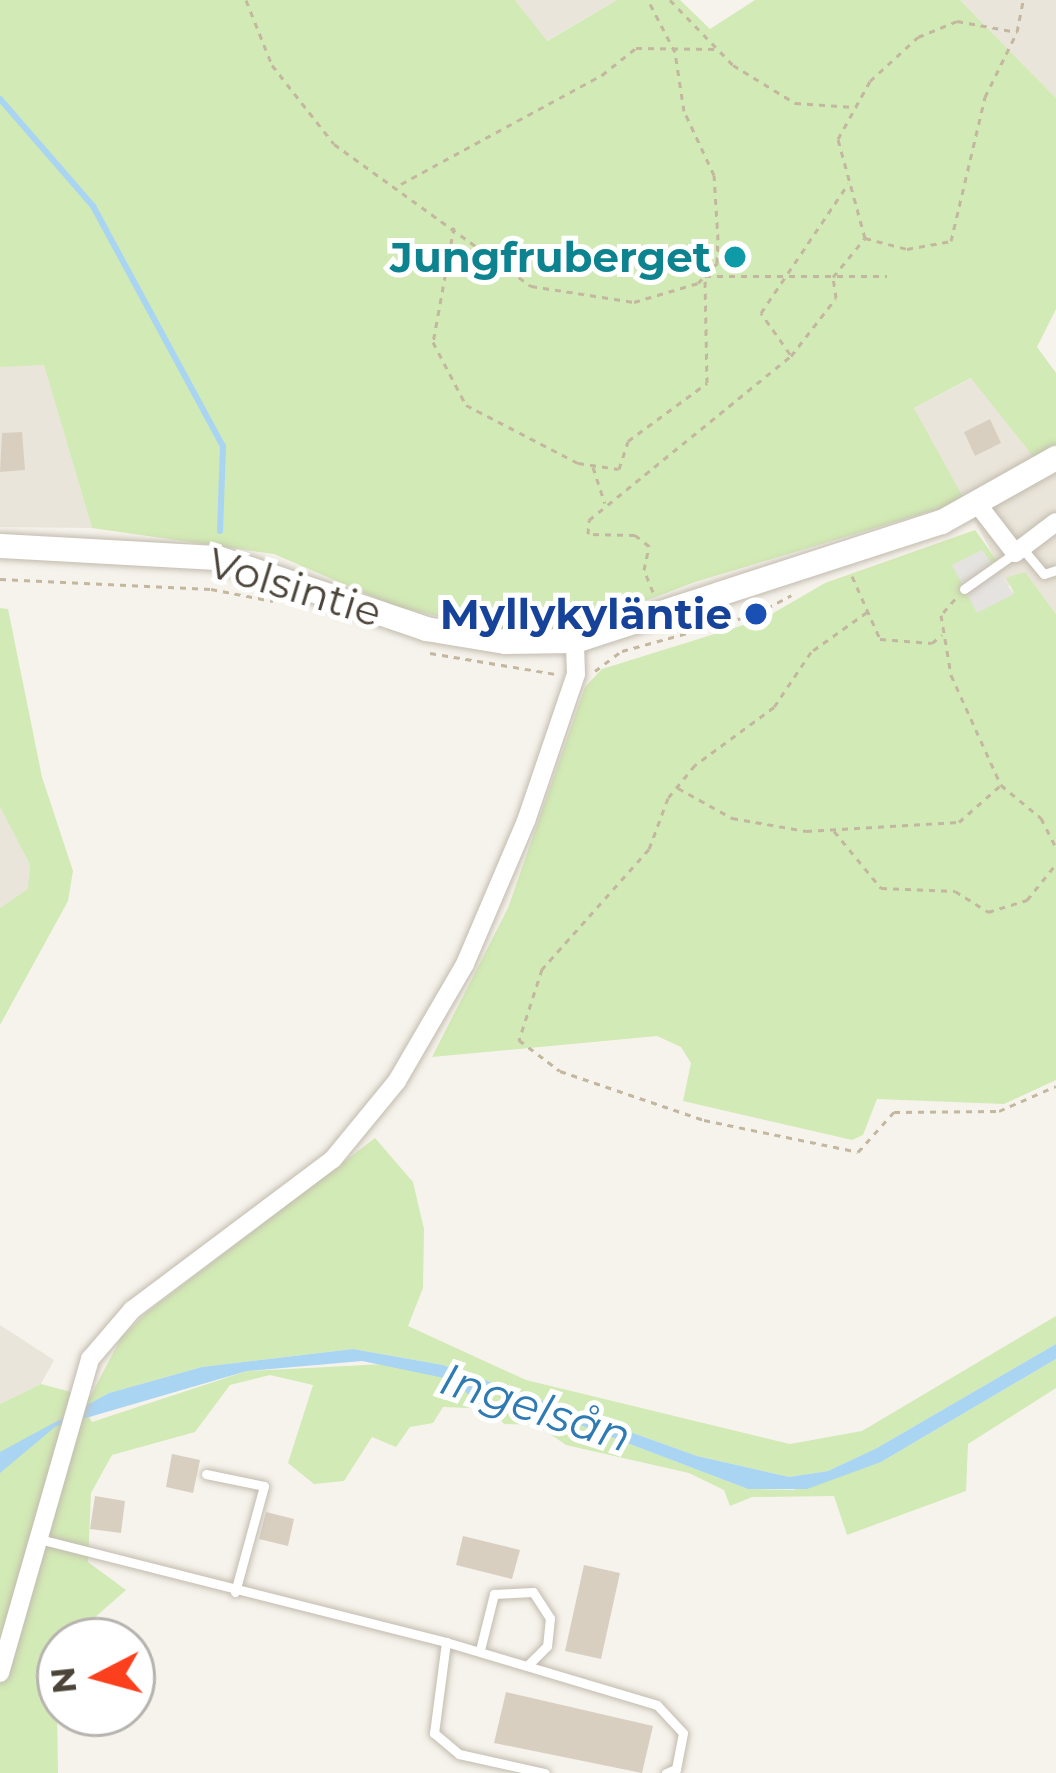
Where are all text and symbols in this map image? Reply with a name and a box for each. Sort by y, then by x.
place label: Jungfruberget [390,232,711,282]
marker: Jungfruberget [722,244,748,270]
street label: Volsintie [202,537,388,637]
place label: Myllykyläntie [440,589,732,639]
marker: Myllykyläntie [743,601,769,627]
water label: Ingelsån [434,1351,638,1463]
north arrow [36,1617,156,1737]
text: N [42,1665,84,1696]

